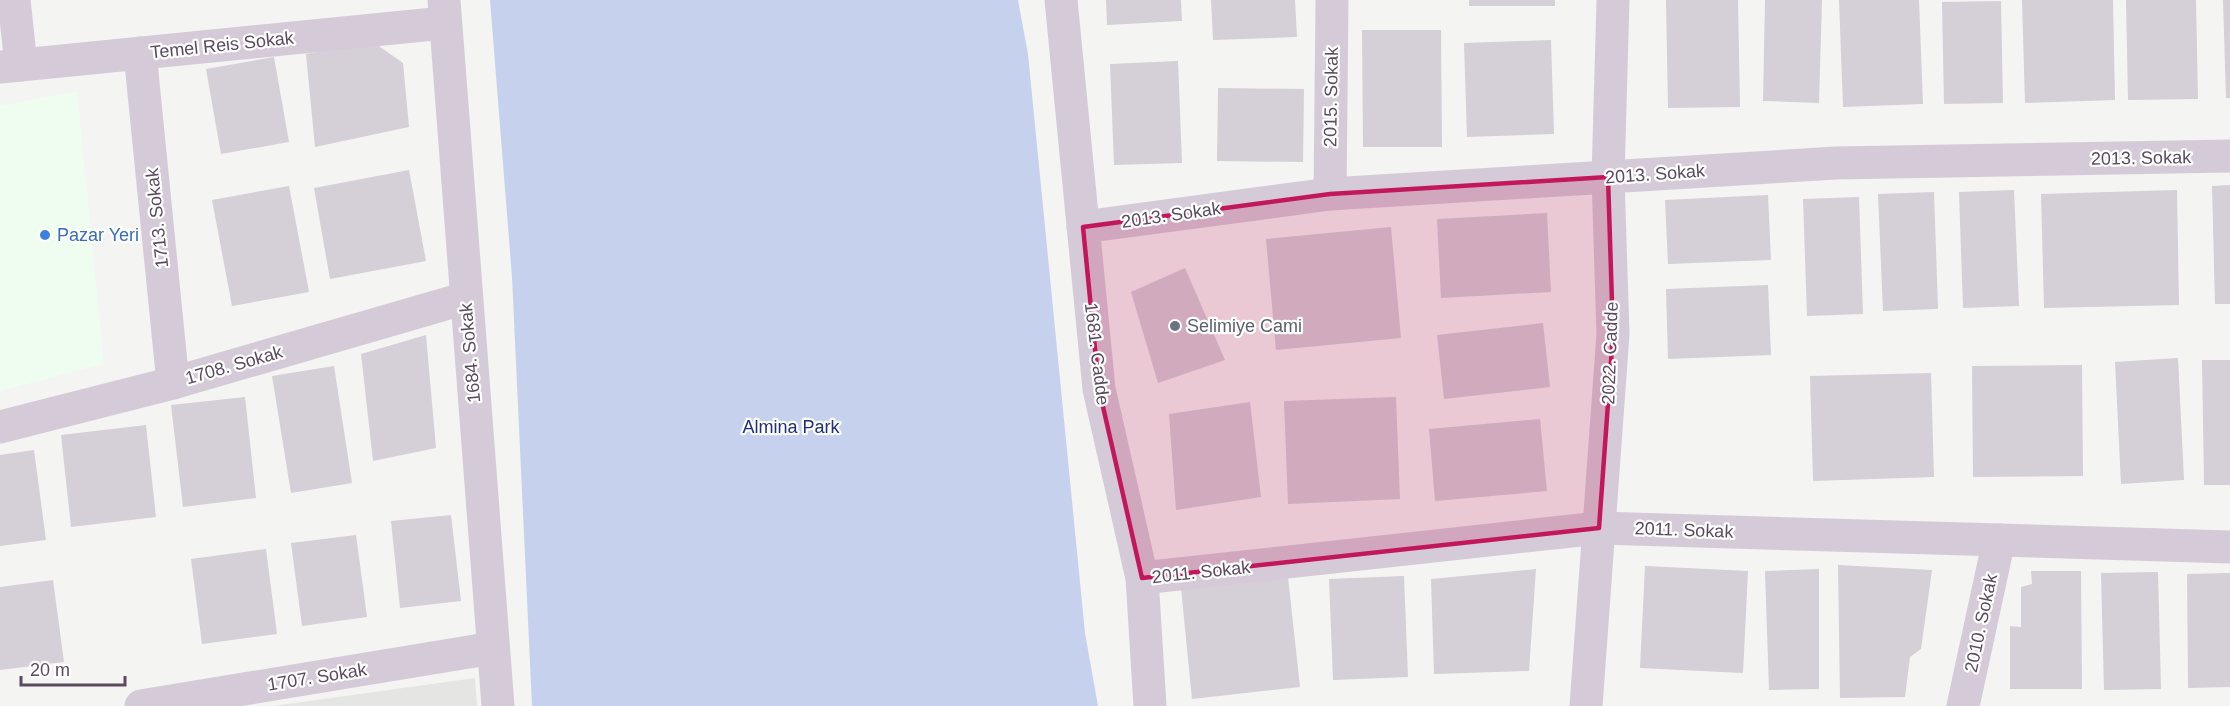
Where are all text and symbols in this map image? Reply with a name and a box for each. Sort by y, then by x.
street label: Temel Reis Sokak [149,27,296,62]
street label: 2015. Sokak [1320,46,1342,147]
street label: 2013. Sokak [2091,147,2192,169]
street label: 2013. Sokak [1604,160,1707,187]
street label: 1713. Sokak [142,166,172,269]
street label: 2013. Sokak [1120,198,1223,232]
place label: Pazar Yeri [57,225,139,245]
marker: Pazar Yeri [38,228,52,242]
street label: 1684. Sokak [456,301,484,404]
street label: 2022. Cadde [1598,301,1622,405]
street label: 1681. Cadde [1081,302,1113,406]
place label: Selimiye Cami [1187,316,1302,336]
marker: Selimiye Cami [1168,319,1182,333]
street label: 1708. Sokak [183,341,286,388]
park label: Almina Park [742,417,841,437]
street label: 2011. Sokak [1634,518,1735,542]
street label: 2011. Sokak [1151,557,1252,587]
street label: 2010. Sokak [1961,571,2001,674]
scale bar [21,649,124,687]
street label: 1707. Sokak [266,659,369,695]
text: 20 m [30,660,70,680]

